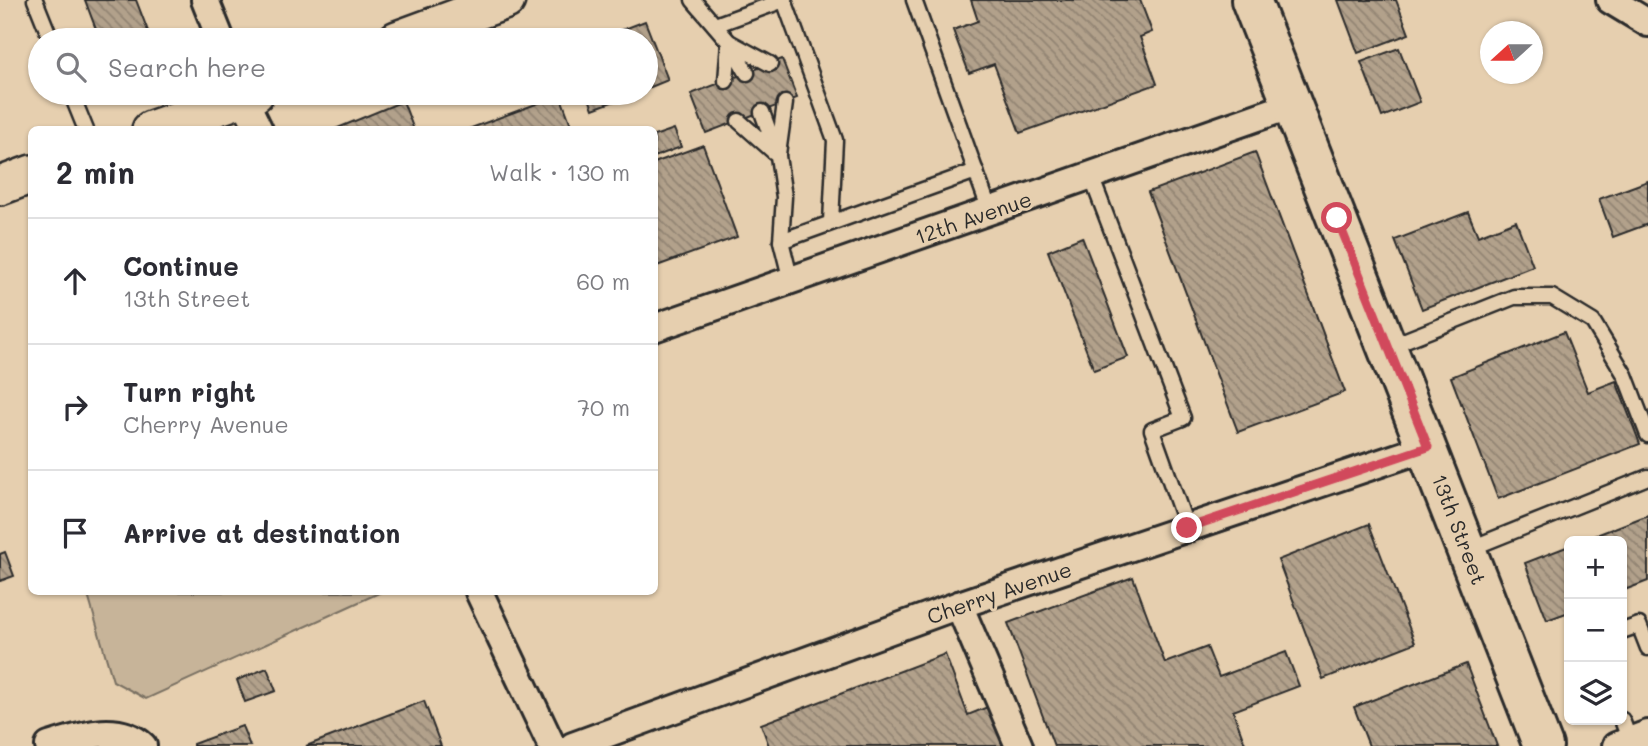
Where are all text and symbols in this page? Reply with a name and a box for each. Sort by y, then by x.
north arrow [1480,21,1543,84]
search box [28,28,658,105]
icon: search [52,48,90,86]
text: Search here [108,50,266,84]
text: 2 min [56,152,135,192]
text: Walk · 130 m [489,157,630,187]
street label: 12th Avenue [911,184,1035,250]
route start [1321,202,1352,233]
text: Continue [123,249,239,283]
icon: ahead [56,262,94,300]
text: 60 m [576,266,630,296]
text: 13th Street [123,283,250,313]
text: Turn right [123,375,256,409]
icon: right [56,388,94,426]
text: 70 m [577,392,630,422]
text: Cherry Avenue [123,409,289,439]
street label: 13th Street [1427,470,1493,588]
route end [1171,512,1202,543]
icon: arrive [56,514,94,552]
text: Arrive at destination [123,516,400,550]
map controls [1564,536,1627,725]
button: + [1564,536,1627,599]
street label: Cherry Avenue [923,555,1075,629]
button: − [1564,599,1627,662]
button: layers [1564,662,1627,725]

